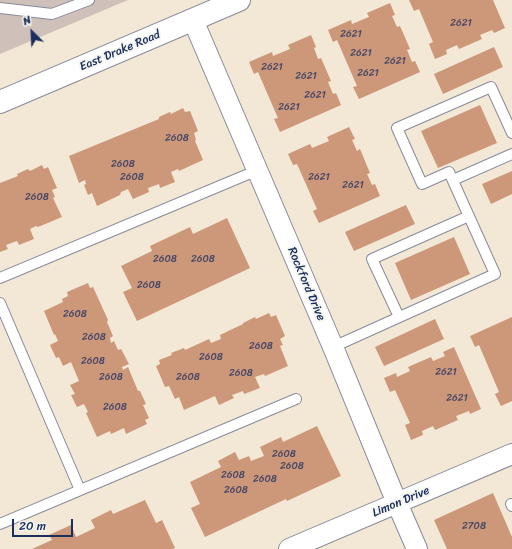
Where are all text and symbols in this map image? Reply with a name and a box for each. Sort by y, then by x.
text: N [20,10,34,31]
north arrow [12,12,52,52]
house number: 2621 [450,17,472,29]
street label: East Drake Road [78,28,162,74]
house number: 2621 [340,28,362,40]
house number: 2621 [350,47,372,59]
house number: 2621 [384,55,406,67]
house number: 2621 [261,61,283,73]
house number: 2621 [357,67,379,79]
house number: 2621 [295,70,317,82]
house number: 2621 [304,89,326,101]
house number: 2621 [278,101,300,113]
house number: 2608 [165,132,189,144]
house number: 2608 [111,158,135,170]
house number: 2608 [120,171,144,183]
house number: 2621 [308,171,330,183]
house number: 2621 [342,179,364,191]
house number: 2608 [25,191,49,203]
street label: Rockford Drive [284,245,328,323]
house number: 2608 [153,253,177,265]
house number: 2608 [191,253,215,265]
house number: 2608 [137,279,161,291]
house number: 2608 [63,308,87,320]
house number: 2608 [82,331,106,343]
house number: 2608 [249,340,273,352]
house number: 2608 [199,351,223,363]
house number: 2608 [81,355,105,367]
house number: 2621 [435,366,457,378]
house number: 2608 [229,367,253,379]
house number: 2608 [99,371,123,383]
house number: 2608 [176,371,200,383]
house number: 2621 [446,392,468,404]
house number: 2608 [103,401,127,413]
house number: 2608 [272,448,296,460]
house number: 2608 [280,460,304,472]
house number: 2608 [221,469,245,481]
house number: 2608 [253,473,277,485]
street label: Limon Drive [370,483,432,521]
house number: 2608 [224,484,248,496]
scale bar [14,511,75,537]
text: 20 m [19,515,46,537]
house number: 2708 [462,520,486,532]

